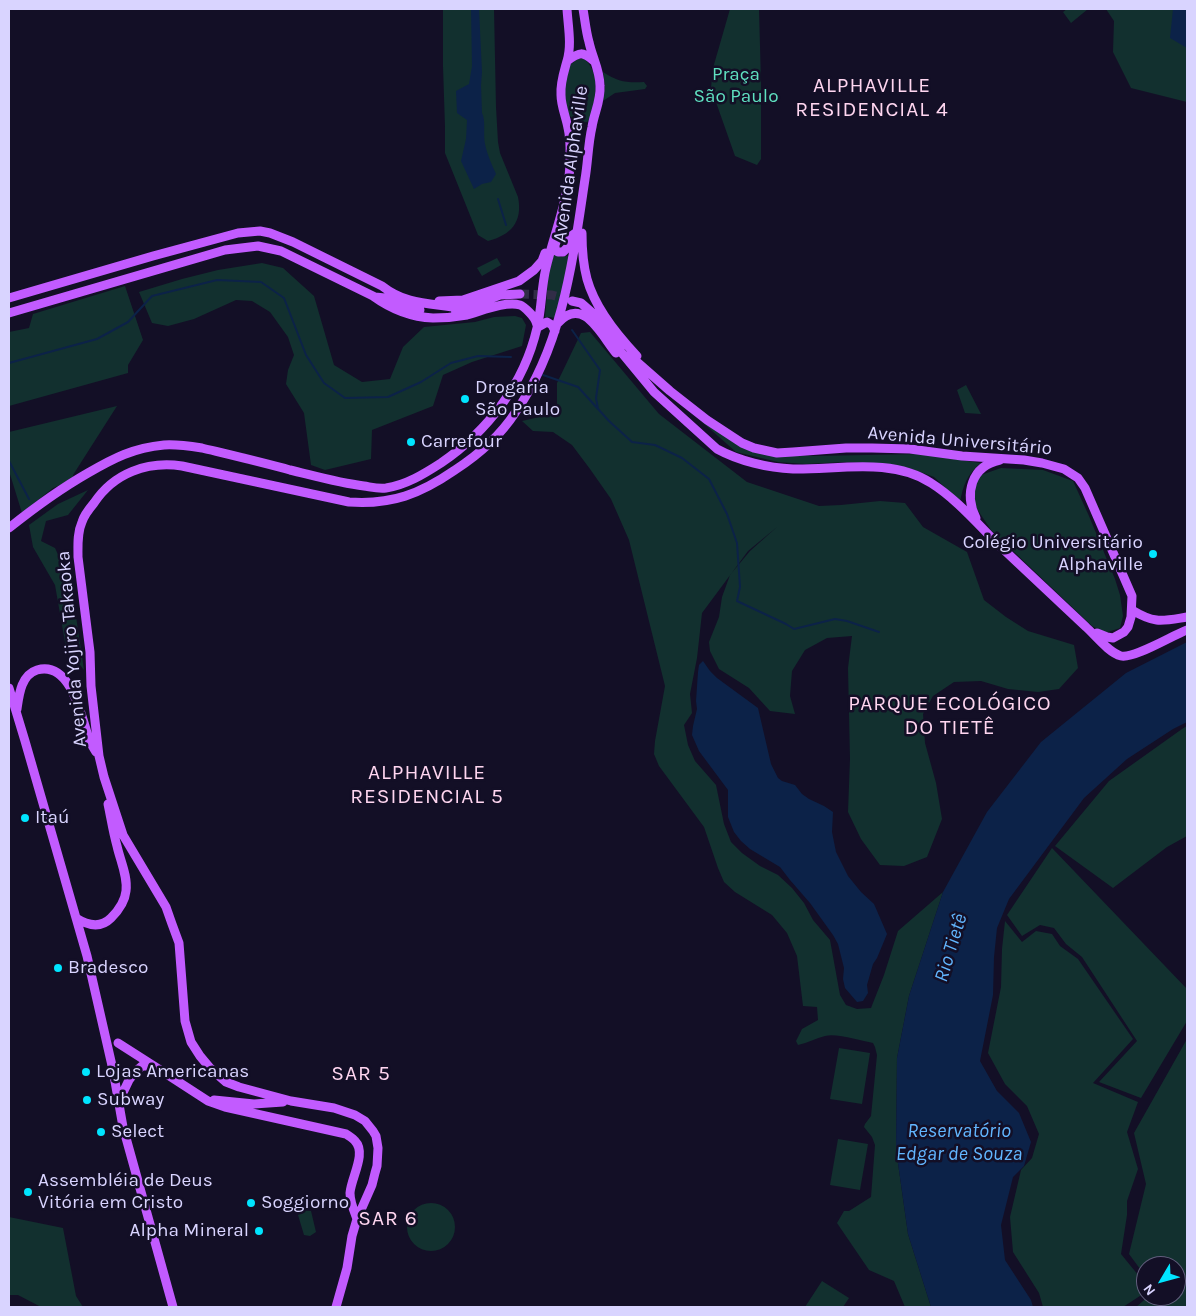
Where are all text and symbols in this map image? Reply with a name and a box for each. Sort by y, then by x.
park label: Praça São Paulo [693,64,779,108]
district label: ALPHAVILLE RESIDENCIAL 4 [794,73,950,123]
street label: Avenida Alphaville [549,84,593,244]
place label: Drogaria São Paulo [475,377,560,421]
marker: Drogaria São Paulo [459,393,471,405]
street label: Avenida Universitário [867,422,1053,460]
place label: Carrefour [421,431,502,453]
marker: Carrefour [405,436,417,448]
place label: Colégio Universitário Alphaville [963,532,1143,576]
marker: Colégio Universitário Alphaville [1147,548,1159,560]
street label: Avenida Yojiro Takaoka [52,550,92,748]
district label: PARQUE ECOLÓGICO DO TIETÊ [846,691,1054,741]
district label: ALPHAVILLE RESIDENCIAL 5 [349,760,505,810]
place label: Itaú [35,807,69,829]
marker: Itaú [19,812,31,824]
water label: Rio Tietê [929,911,973,985]
place label: Bradesco [68,957,148,979]
marker: Bradesco [52,962,64,974]
place label: Lojas Americanas [96,1061,249,1083]
district label: SAR 5 [331,1061,391,1087]
marker: Lojas Americanas [80,1066,92,1078]
place label: Subway [97,1089,164,1111]
marker: Subway [81,1094,93,1106]
water label: Reservatório Edgar de Souza [896,1119,1022,1166]
place label: Select [111,1121,164,1143]
marker: Select [95,1126,107,1138]
place label: Assembléia de Deus Vitória em Cristo [38,1170,213,1214]
marker: Assembléia de Deus Vitória em Cristo [22,1186,34,1198]
place label: Soggiorno [261,1192,349,1214]
marker: Soggiorno [245,1197,257,1209]
district label: SAR 6 [358,1206,418,1232]
place label: Alpha Mineral [130,1220,249,1242]
marker: Alpha Mineral [253,1225,265,1237]
north arrow [1136,1256,1186,1306]
text: N [1140,1281,1159,1299]

